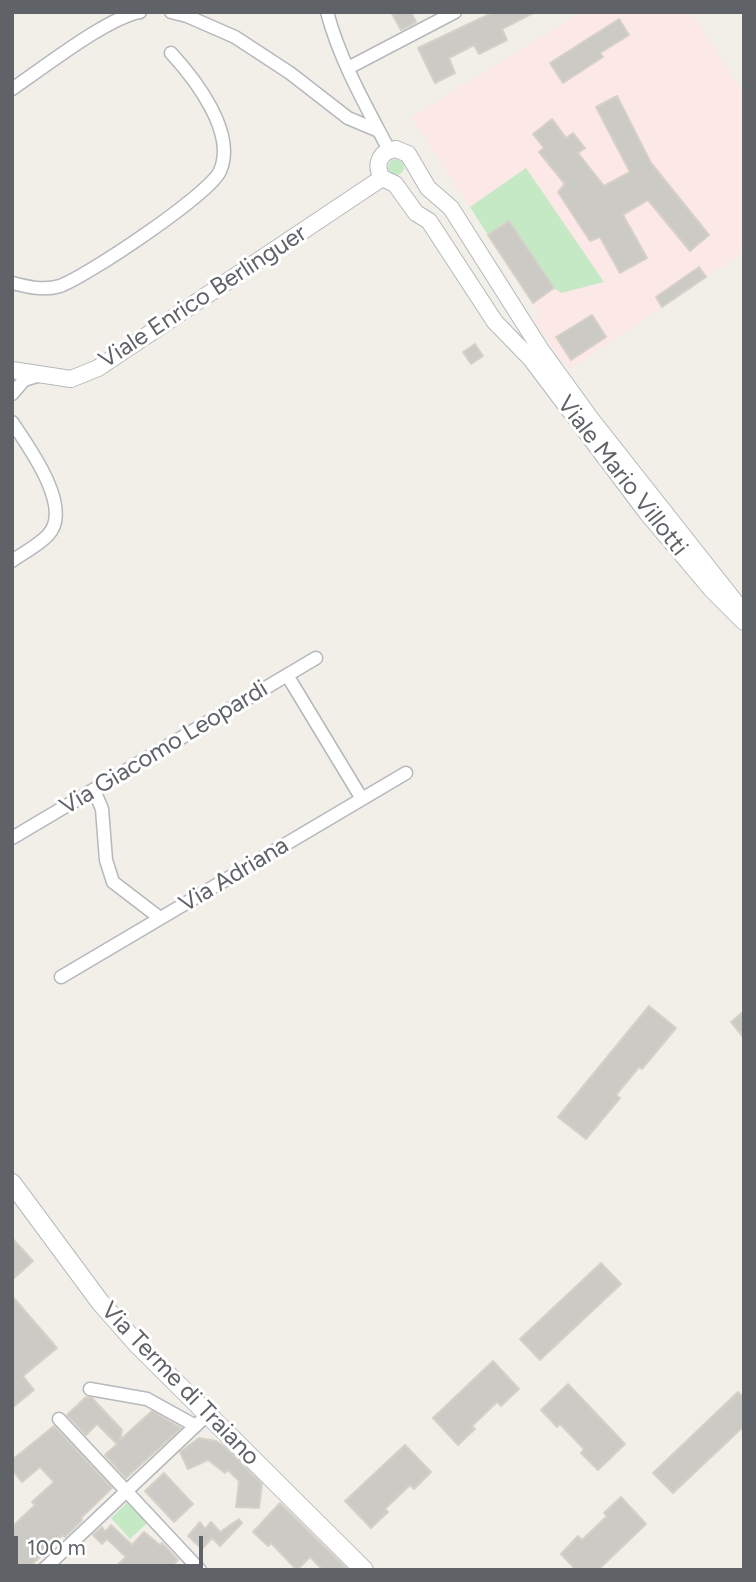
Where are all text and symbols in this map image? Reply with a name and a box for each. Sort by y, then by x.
street label: Viale Enrico Berlinguer [94,219,312,375]
street label: Viale Mario Villotti [551,390,693,562]
street label: Via Giacomo Leopardi [55,675,273,821]
street label: Via Adriana [174,831,294,919]
street label: Via Terme di Traiano [95,1296,265,1472]
scale bar [18,1522,206,1566]
text: 100 m [27,1535,86,1560]

